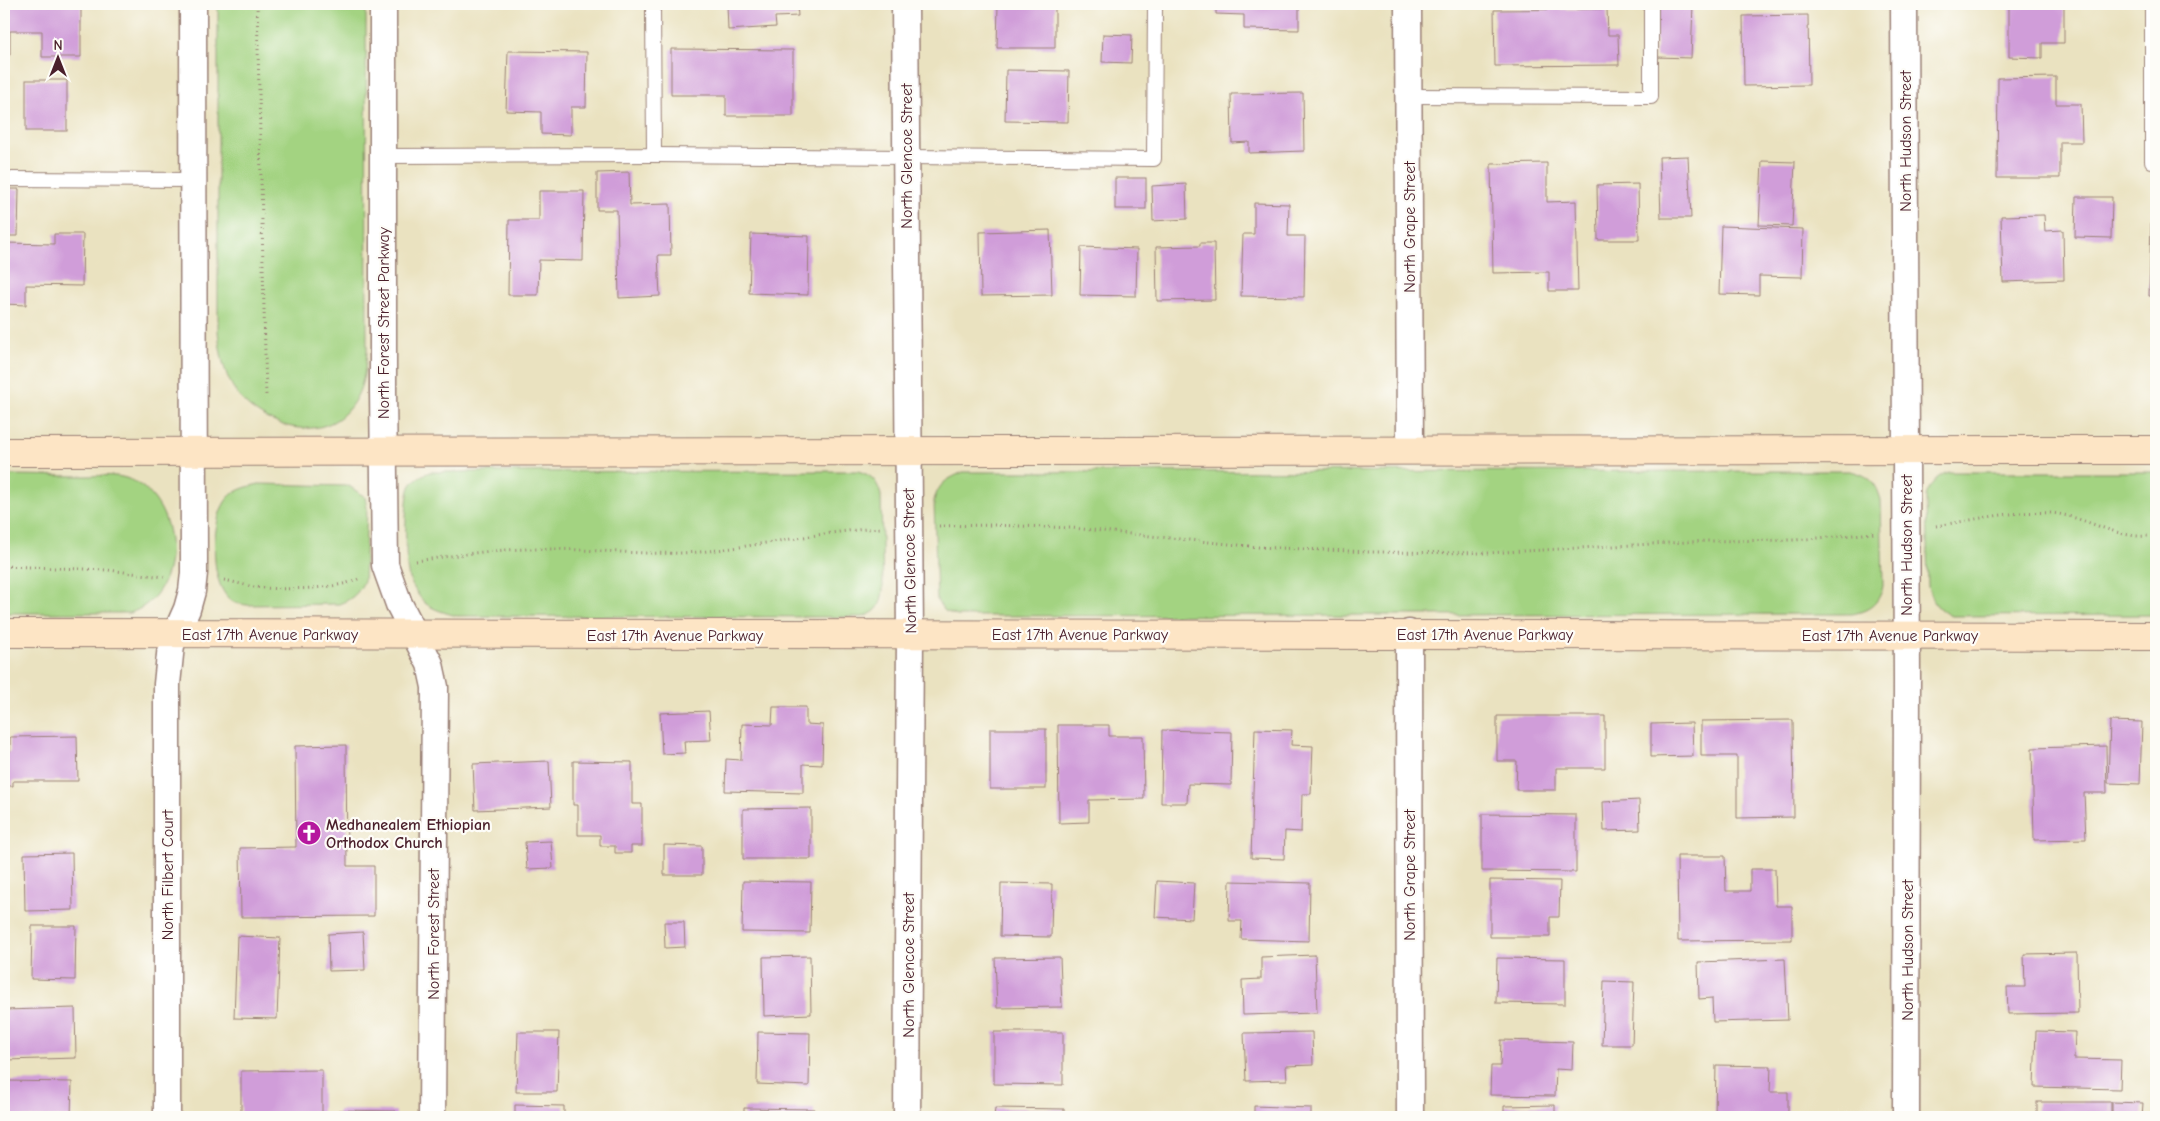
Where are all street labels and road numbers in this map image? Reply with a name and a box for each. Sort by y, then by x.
street label: North Hudson Street [1897,70,1915,212]
street label: North Glencoe Street [898,83,916,229]
street label: North Grape Street [1401,161,1419,293]
street label: North Forest Street Parkway [375,226,393,419]
street label: North Hudson Street [1898,474,1916,616]
street label: North Glencoe Street [900,488,920,634]
street label: East 17th Avenue Parkway [182,626,359,644]
street label: East 17th Avenue Parkway [992,626,1169,644]
street label: East 17th Avenue Parkway [1397,626,1574,644]
street label: East 17th Avenue Parkway [587,627,764,645]
street label: East 17th Avenue Parkway [1802,627,1979,645]
street label: North Filbert Court [159,809,177,940]
street label: North Grape Street [1401,809,1419,941]
street label: North Forest Street [425,868,443,1000]
street label: North Hudson Street [1899,879,1917,1021]
street label: North Glencoe Street [900,892,918,1038]

